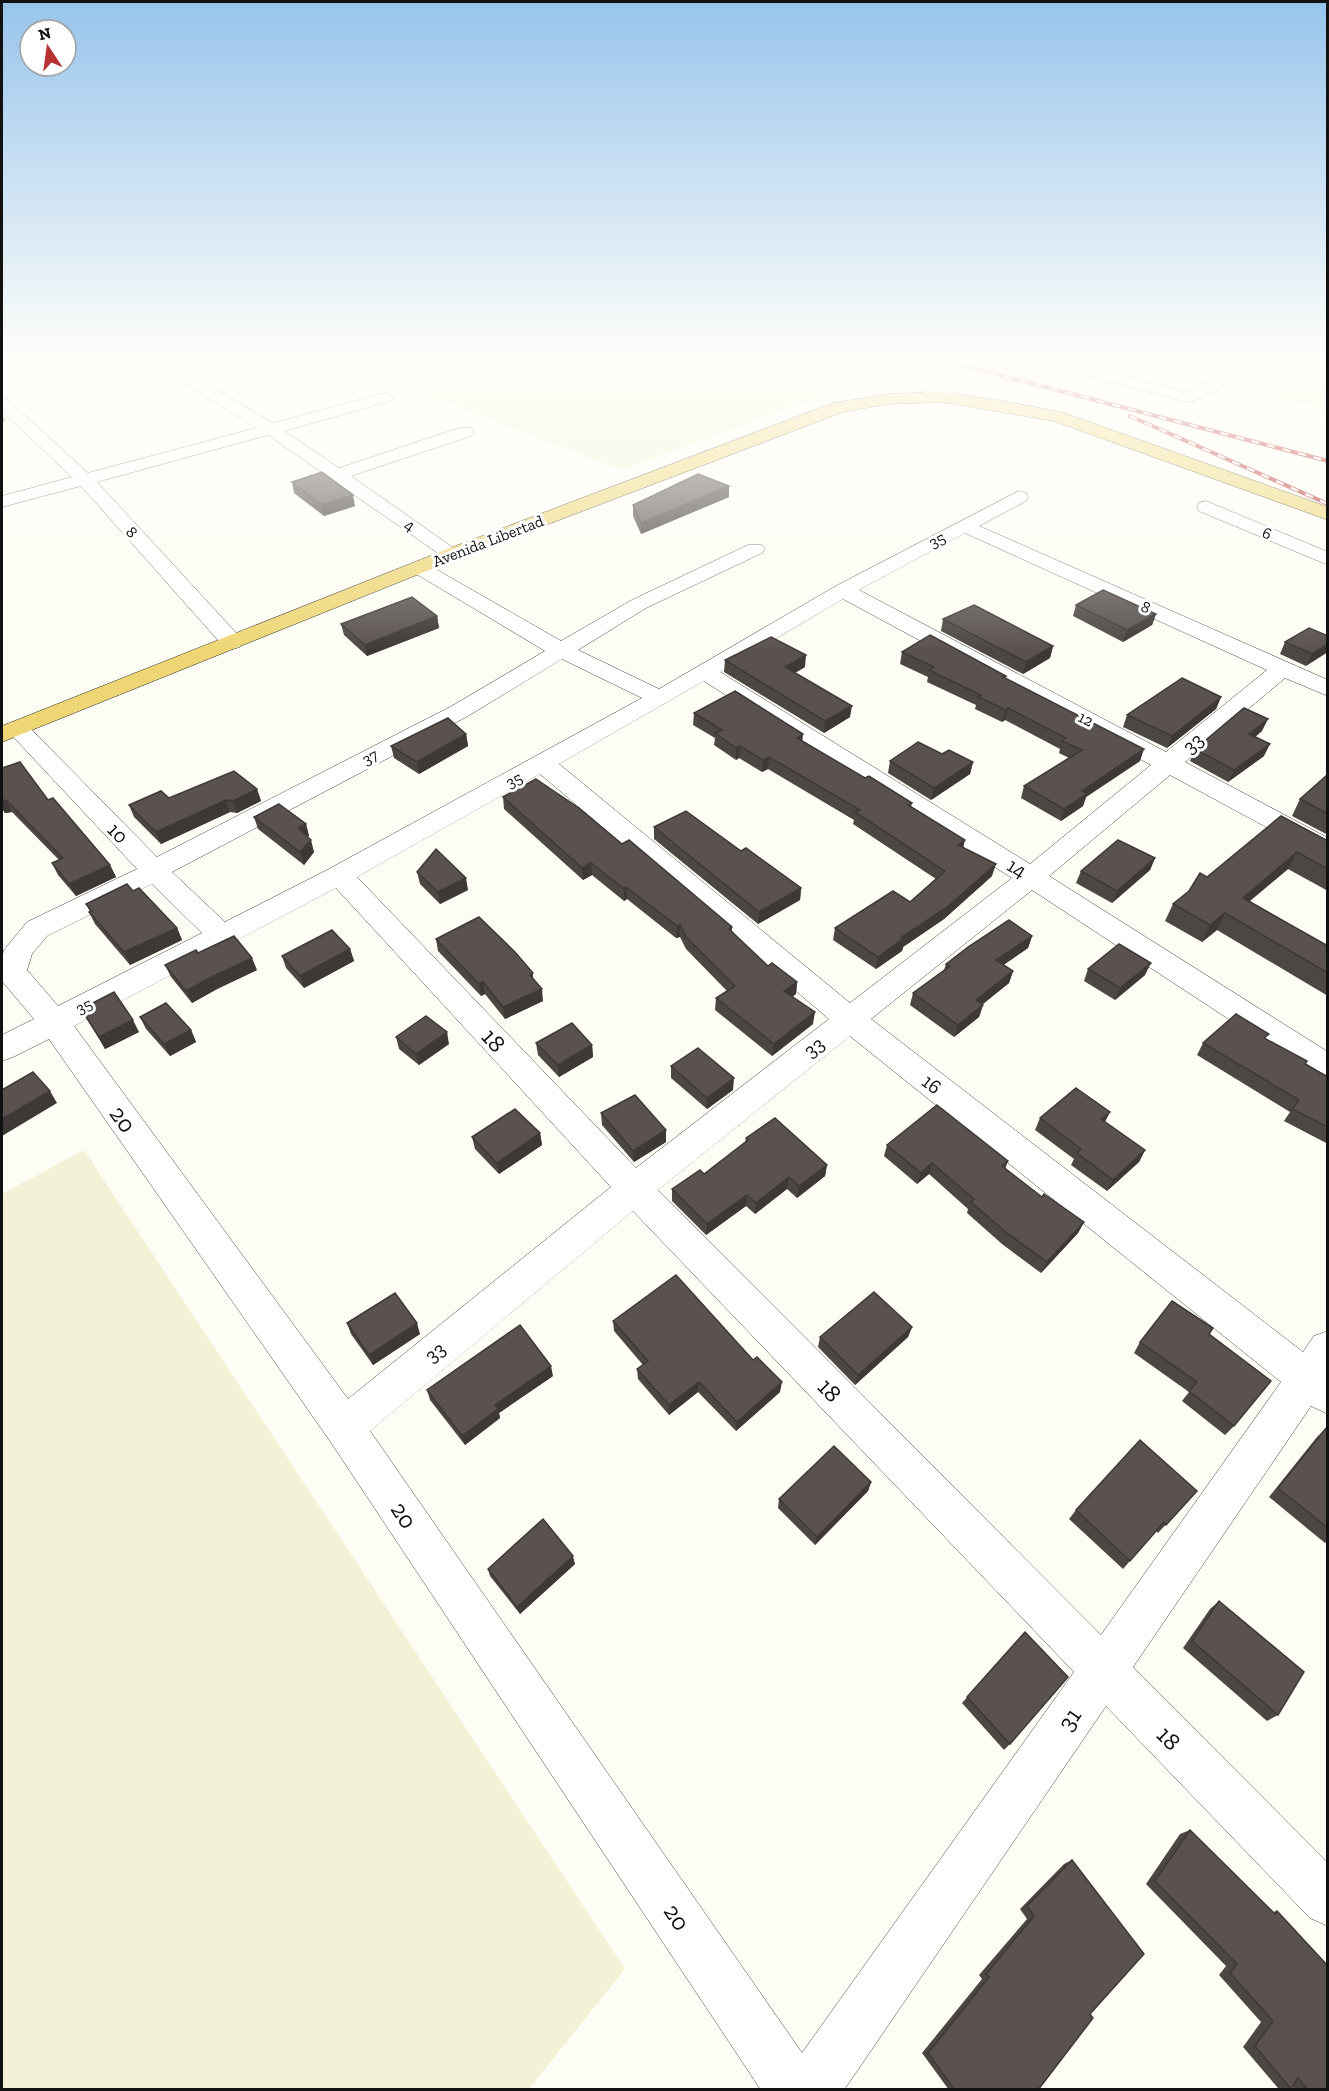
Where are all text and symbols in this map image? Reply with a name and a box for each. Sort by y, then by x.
north arrow [18,18,78,78]
text: N [37,23,53,44]
street label: Avenida Libertad [430,511,546,571]
street label: 4 [401,515,419,535]
street label: 8 [122,522,142,542]
street label: 6 [1259,523,1275,543]
street label: 35 [925,528,949,552]
street label: 8 [1138,597,1154,617]
street label: 12 [1075,707,1097,731]
street label: 33 [1178,728,1208,758]
street label: 37 [359,745,382,769]
street label: 35 [502,768,526,792]
street label: 10 [103,818,133,848]
street label: 14 [1003,853,1031,883]
street label: 35 [73,994,95,1018]
street label: 18 [476,1022,512,1058]
street label: 33 [799,1032,829,1062]
street label: 16 [917,1069,947,1099]
street label: 20 [104,1100,142,1138]
street label: 33 [420,1337,450,1367]
street label: 18 [812,1372,848,1408]
street label: 20 [385,1496,423,1534]
street label: 31 [1051,1702,1087,1736]
street label: 18 [1151,1720,1187,1756]
street label: 20 [658,1898,696,1936]

